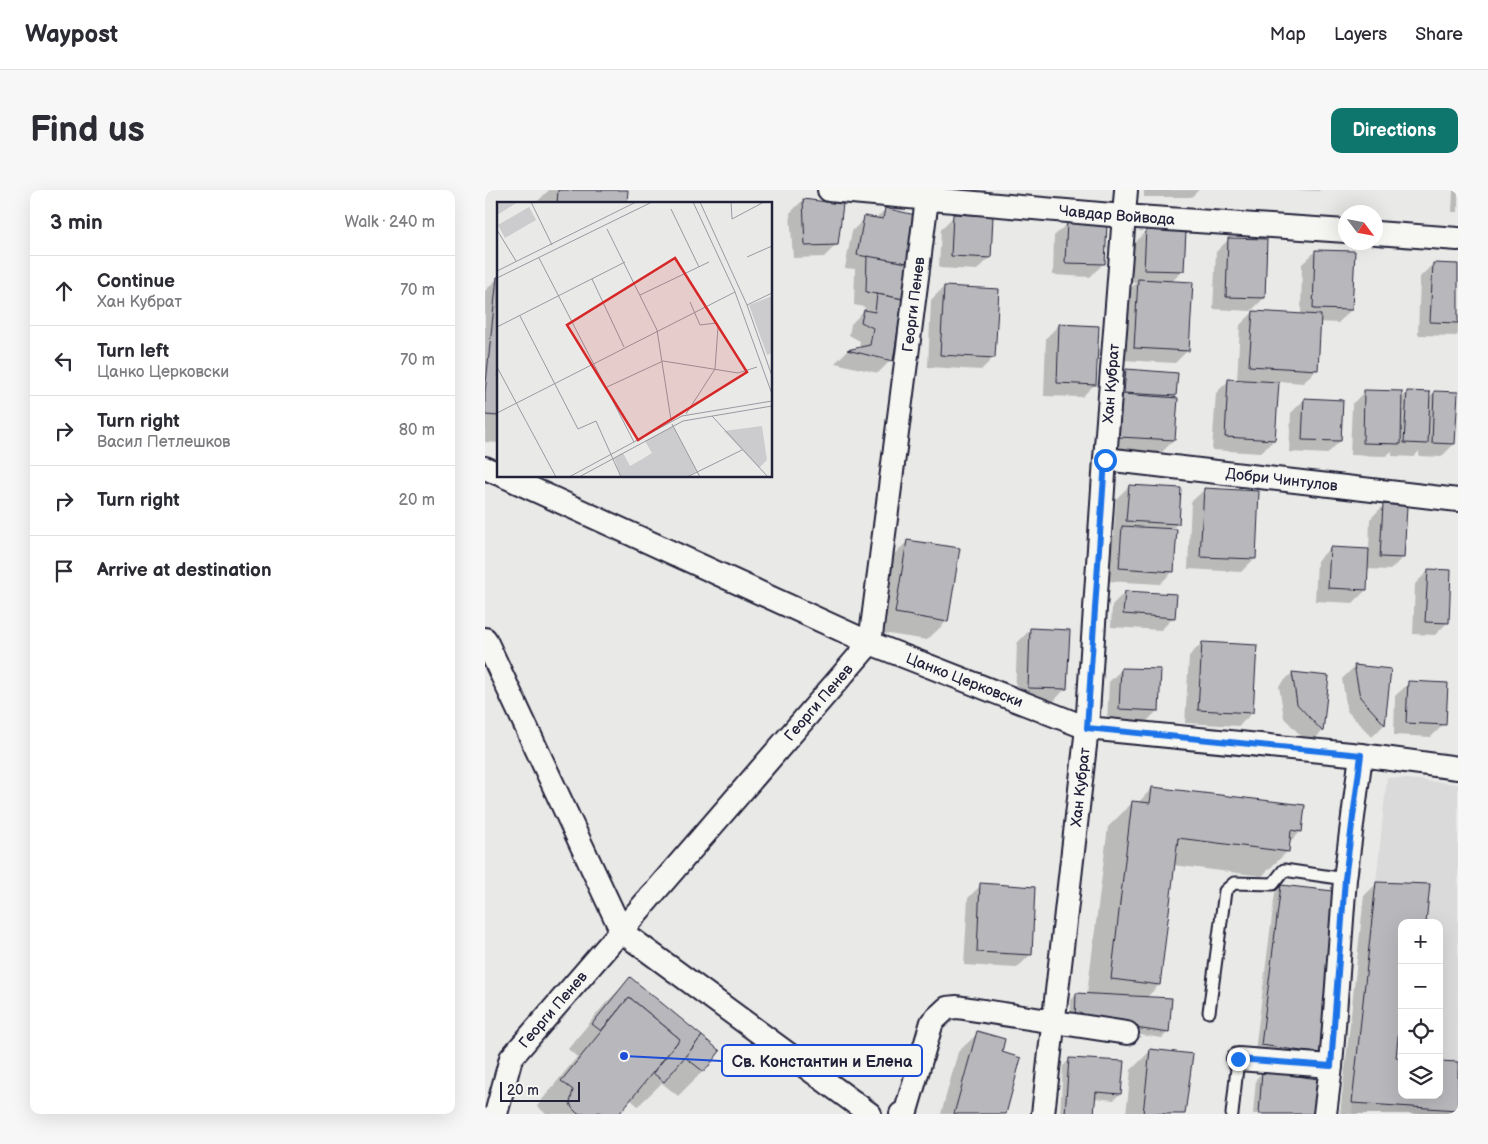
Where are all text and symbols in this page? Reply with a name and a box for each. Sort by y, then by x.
text: Waypost [25,20,118,49]
text: Map [1270,24,1306,45]
text: Layers [1334,24,1387,45]
text: Share [1415,24,1463,45]
button: Directions [1331,108,1458,153]
text: Find us [30,109,145,152]
street label: Чавдар Войвода [1058,201,1176,229]
inset map [497,202,773,478]
north arrow [1338,205,1383,250]
text: 3 min [50,210,103,235]
text: Walk · 240 m [345,213,435,232]
street label: Георги Пенев [898,256,929,353]
text: Continue [97,270,175,293]
icon: ahead [50,277,78,305]
text: 70 m [400,281,435,300]
text: Хан Кубрат [97,293,182,312]
text: Turn left [97,340,169,363]
street label: Хан Кубрат [1099,343,1124,424]
icon: left [50,347,78,375]
text: 70 m [400,351,435,370]
text: Цанко Церковски [97,363,229,382]
text: Turn right [97,410,180,433]
icon: right [50,417,78,445]
text: 80 m [399,421,435,440]
text: Васил Петлешков [97,433,230,452]
route start [1094,449,1117,472]
street label: Добри Чинтулов [1225,464,1339,496]
icon: right [50,487,78,515]
text: Turn right [97,489,180,512]
text: 20 m [399,491,435,510]
icon: arrive [50,557,78,585]
text: Arrive at destination [97,559,272,582]
street label: Цанко Церковски [903,649,1026,712]
street label: Георги Пенев [780,660,857,745]
street label: Хан Кубрат [1067,746,1095,828]
map controls [1398,919,1443,1099]
button: + [1398,919,1443,964]
button: − [1398,964,1443,1009]
street label: Георги Пенев [515,967,592,1052]
button: locate [1398,1009,1443,1054]
callout: Св. Константин и Елена [722,1045,922,1076]
route end [1227,1048,1250,1071]
text: Св. Константин и Елена [732,1053,913,1072]
button: layers [1398,1054,1443,1099]
scale bar [500,1079,580,1102]
text: 20 m [507,1082,539,1099]

